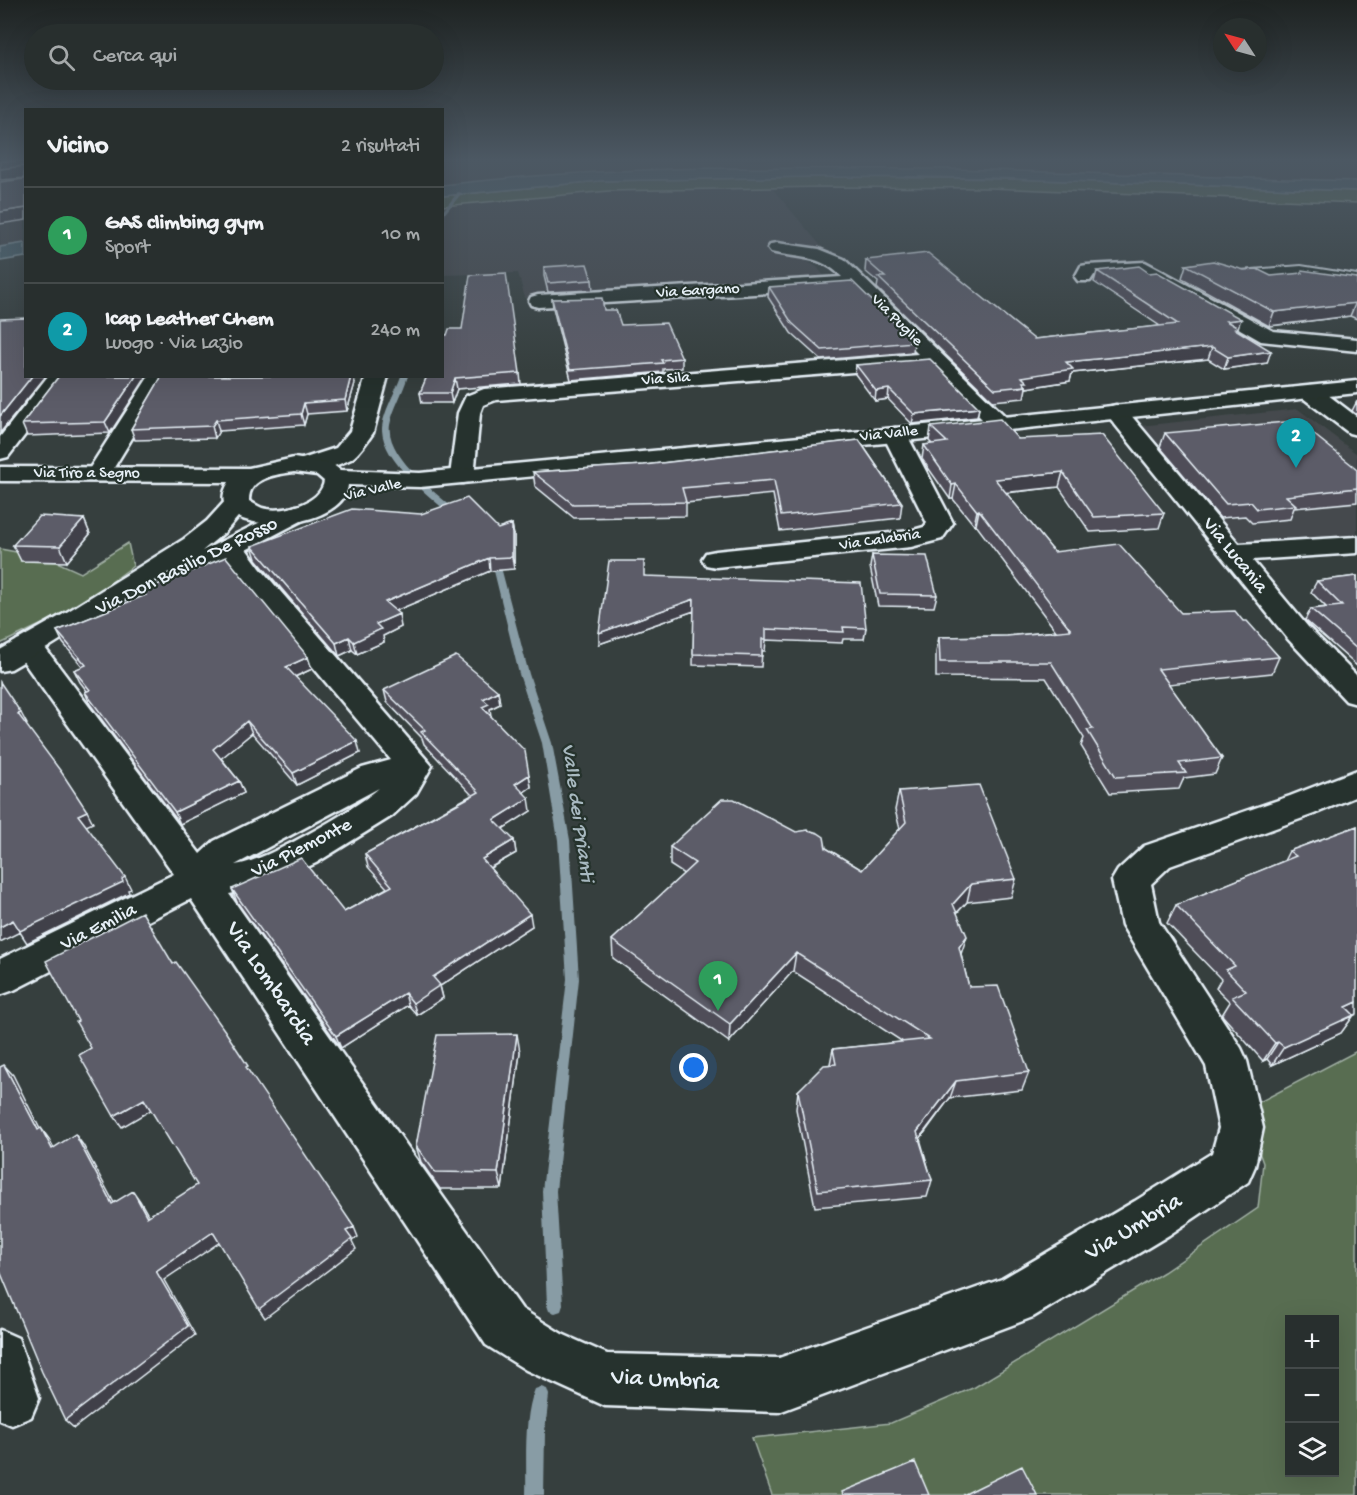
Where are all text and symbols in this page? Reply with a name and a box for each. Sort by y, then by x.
north arrow [1213,18,1267,72]
search box [24,24,444,90]
icon: search [45,41,78,74]
text: Cerca qui [93,44,177,70]
text: Vicino [48,132,108,163]
text: 2 risultati [341,136,420,159]
text: GAS climbing gym [105,211,264,237]
text: 1 [63,224,72,247]
text: 10 m [382,224,420,247]
text: Sport [105,237,150,260]
street label: Via Gargano [655,280,740,304]
street label: Via Puglie [865,290,926,351]
text: Icap Leather Chem [105,307,274,333]
text: 2 [63,320,72,343]
text: 240 m [370,320,420,343]
text: Luogo · Via Lazio [105,333,243,356]
street label: Via Sila [640,369,692,391]
pin: 2 [1276,418,1316,468]
street label: Via Valle [858,422,920,448]
street label: Via Tiro a Segno [33,465,140,484]
street label: Via Valle [342,475,404,507]
street label: Via Don Basilio De Rosso [91,513,282,622]
street label: Via Lucania [1196,513,1272,599]
street label: Via Calabria [837,526,923,556]
water label: Valle dei Prianti [554,742,598,886]
street label: Via Piemonte [247,814,357,885]
street label: Via Emilia [56,899,142,957]
street label: Via Lombardia [217,916,322,1052]
pin: 1 [698,962,738,1011]
your location [679,1053,708,1082]
street label: Via Umbria [1079,1187,1188,1269]
map controls [1285,1315,1339,1477]
button: + [1285,1315,1339,1369]
street label: Via Umbria [609,1364,720,1398]
button: − [1285,1369,1339,1423]
button: layers [1285,1423,1339,1477]

